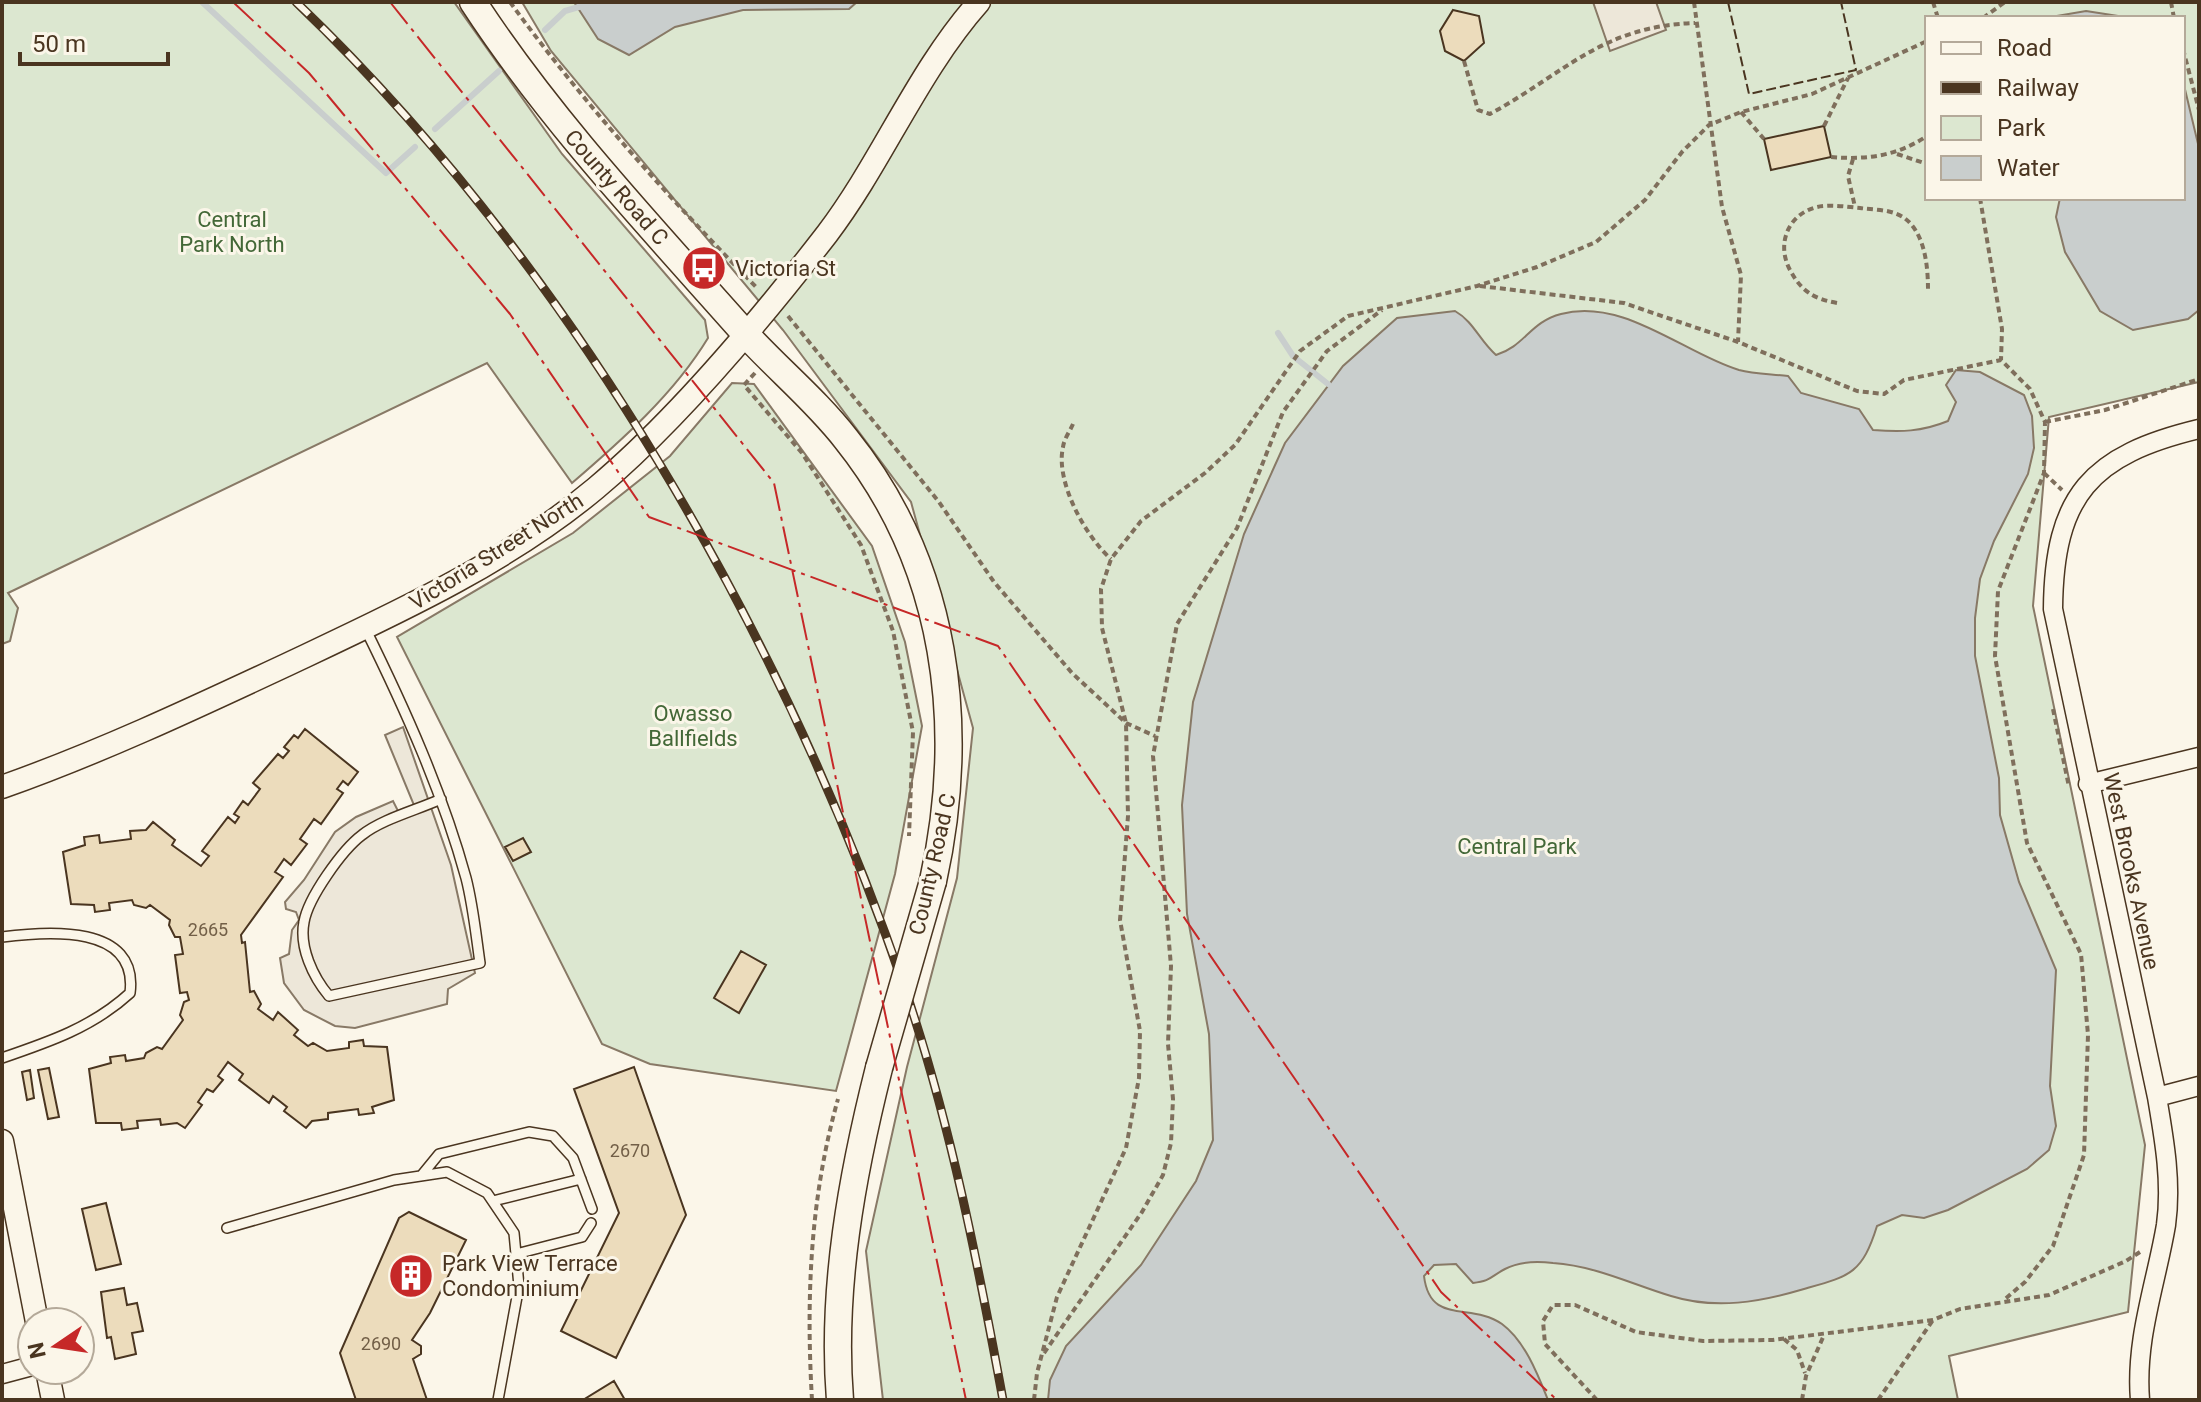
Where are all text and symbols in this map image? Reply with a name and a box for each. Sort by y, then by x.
scale bar [20,16,168,66]
legend [1925,16,2185,200]
text: 50 m [32,30,86,58]
text: Road [1997,34,2052,62]
text: Railway [1997,74,2079,102]
text: Park [1997,114,2046,142]
street label: County Road C [560,125,673,250]
text: Water [1997,154,2060,182]
park label: Central Park North [179,207,285,257]
bus stop icon: Victoria St [680,244,728,292]
place label: Victoria St [735,256,836,281]
street label: Victoria Street North [405,488,588,615]
park label: Owasso Ballfields [648,701,738,751]
street label: West Brooks Avenue [2098,770,2165,972]
street label: County Road C [904,791,961,937]
park label: Central Park [1457,834,1578,859]
house number: 2665 [188,919,228,940]
house number: 2670 [610,1140,650,1161]
place label: Park View Terrace Condominium [442,1251,618,1301]
building icon: Park View Terrace Condominium [387,1252,435,1300]
north arrow [16,1306,96,1386]
house number: 2690 [361,1333,401,1354]
text: N [23,1340,51,1361]

